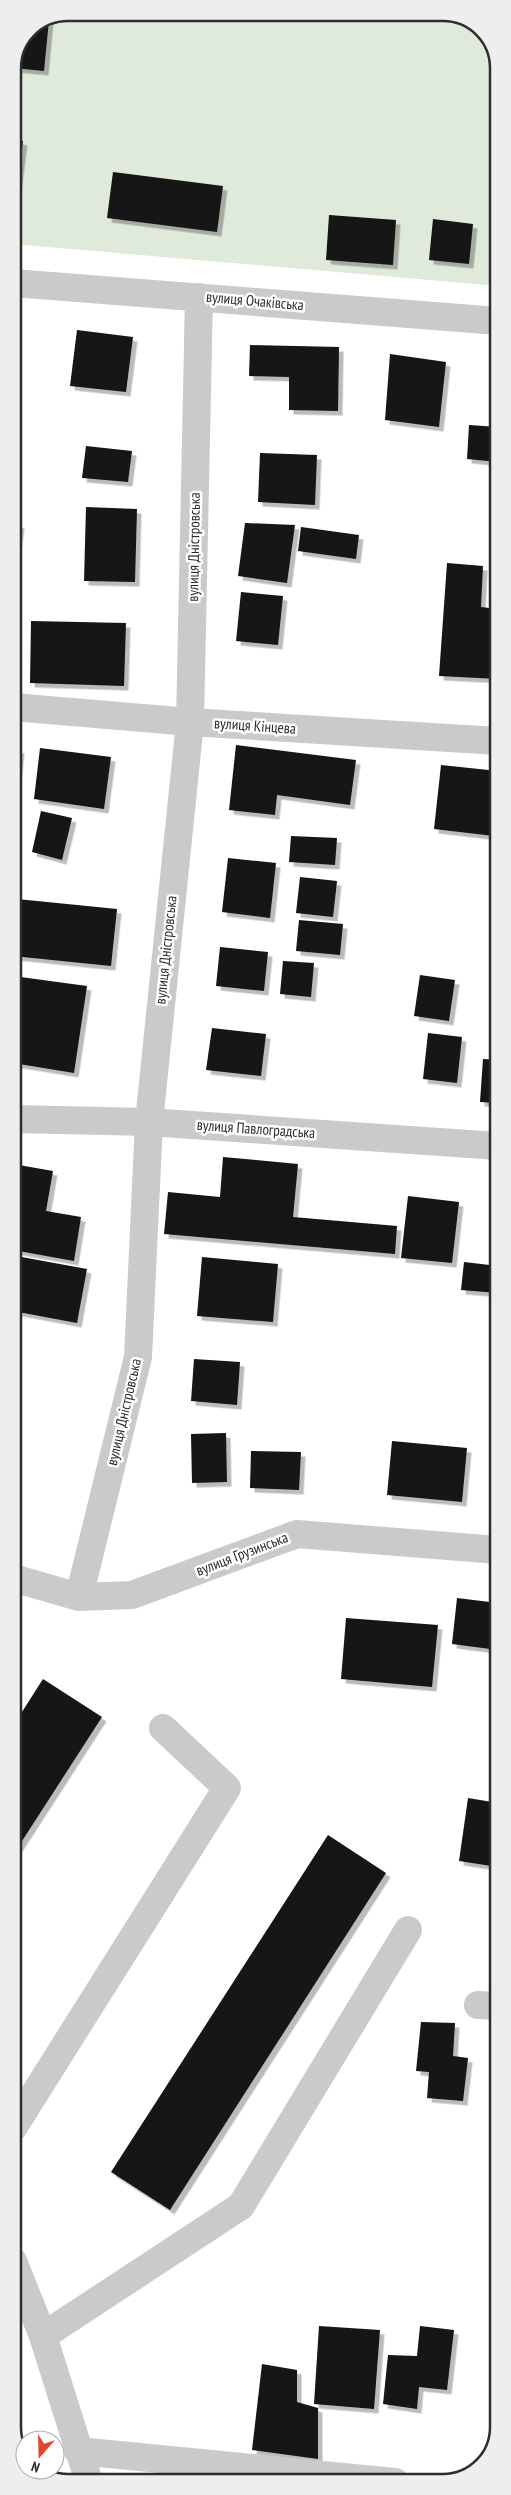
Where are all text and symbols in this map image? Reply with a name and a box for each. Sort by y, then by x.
street label: вулиця Очаківська [205,287,305,314]
street label: вулиця Дністровська [183,492,204,602]
street label: вулиця Кінцева [214,713,297,738]
street label: вулиця Дністровська [150,895,181,1005]
street label: вулиця Павлоградська [196,1115,316,1142]
street label: вулиця Дністровська [102,1357,145,1467]
street label: вулиця Грузинська [193,1527,290,1580]
north arrow [15,2430,65,2480]
text: N [29,2457,42,2477]

